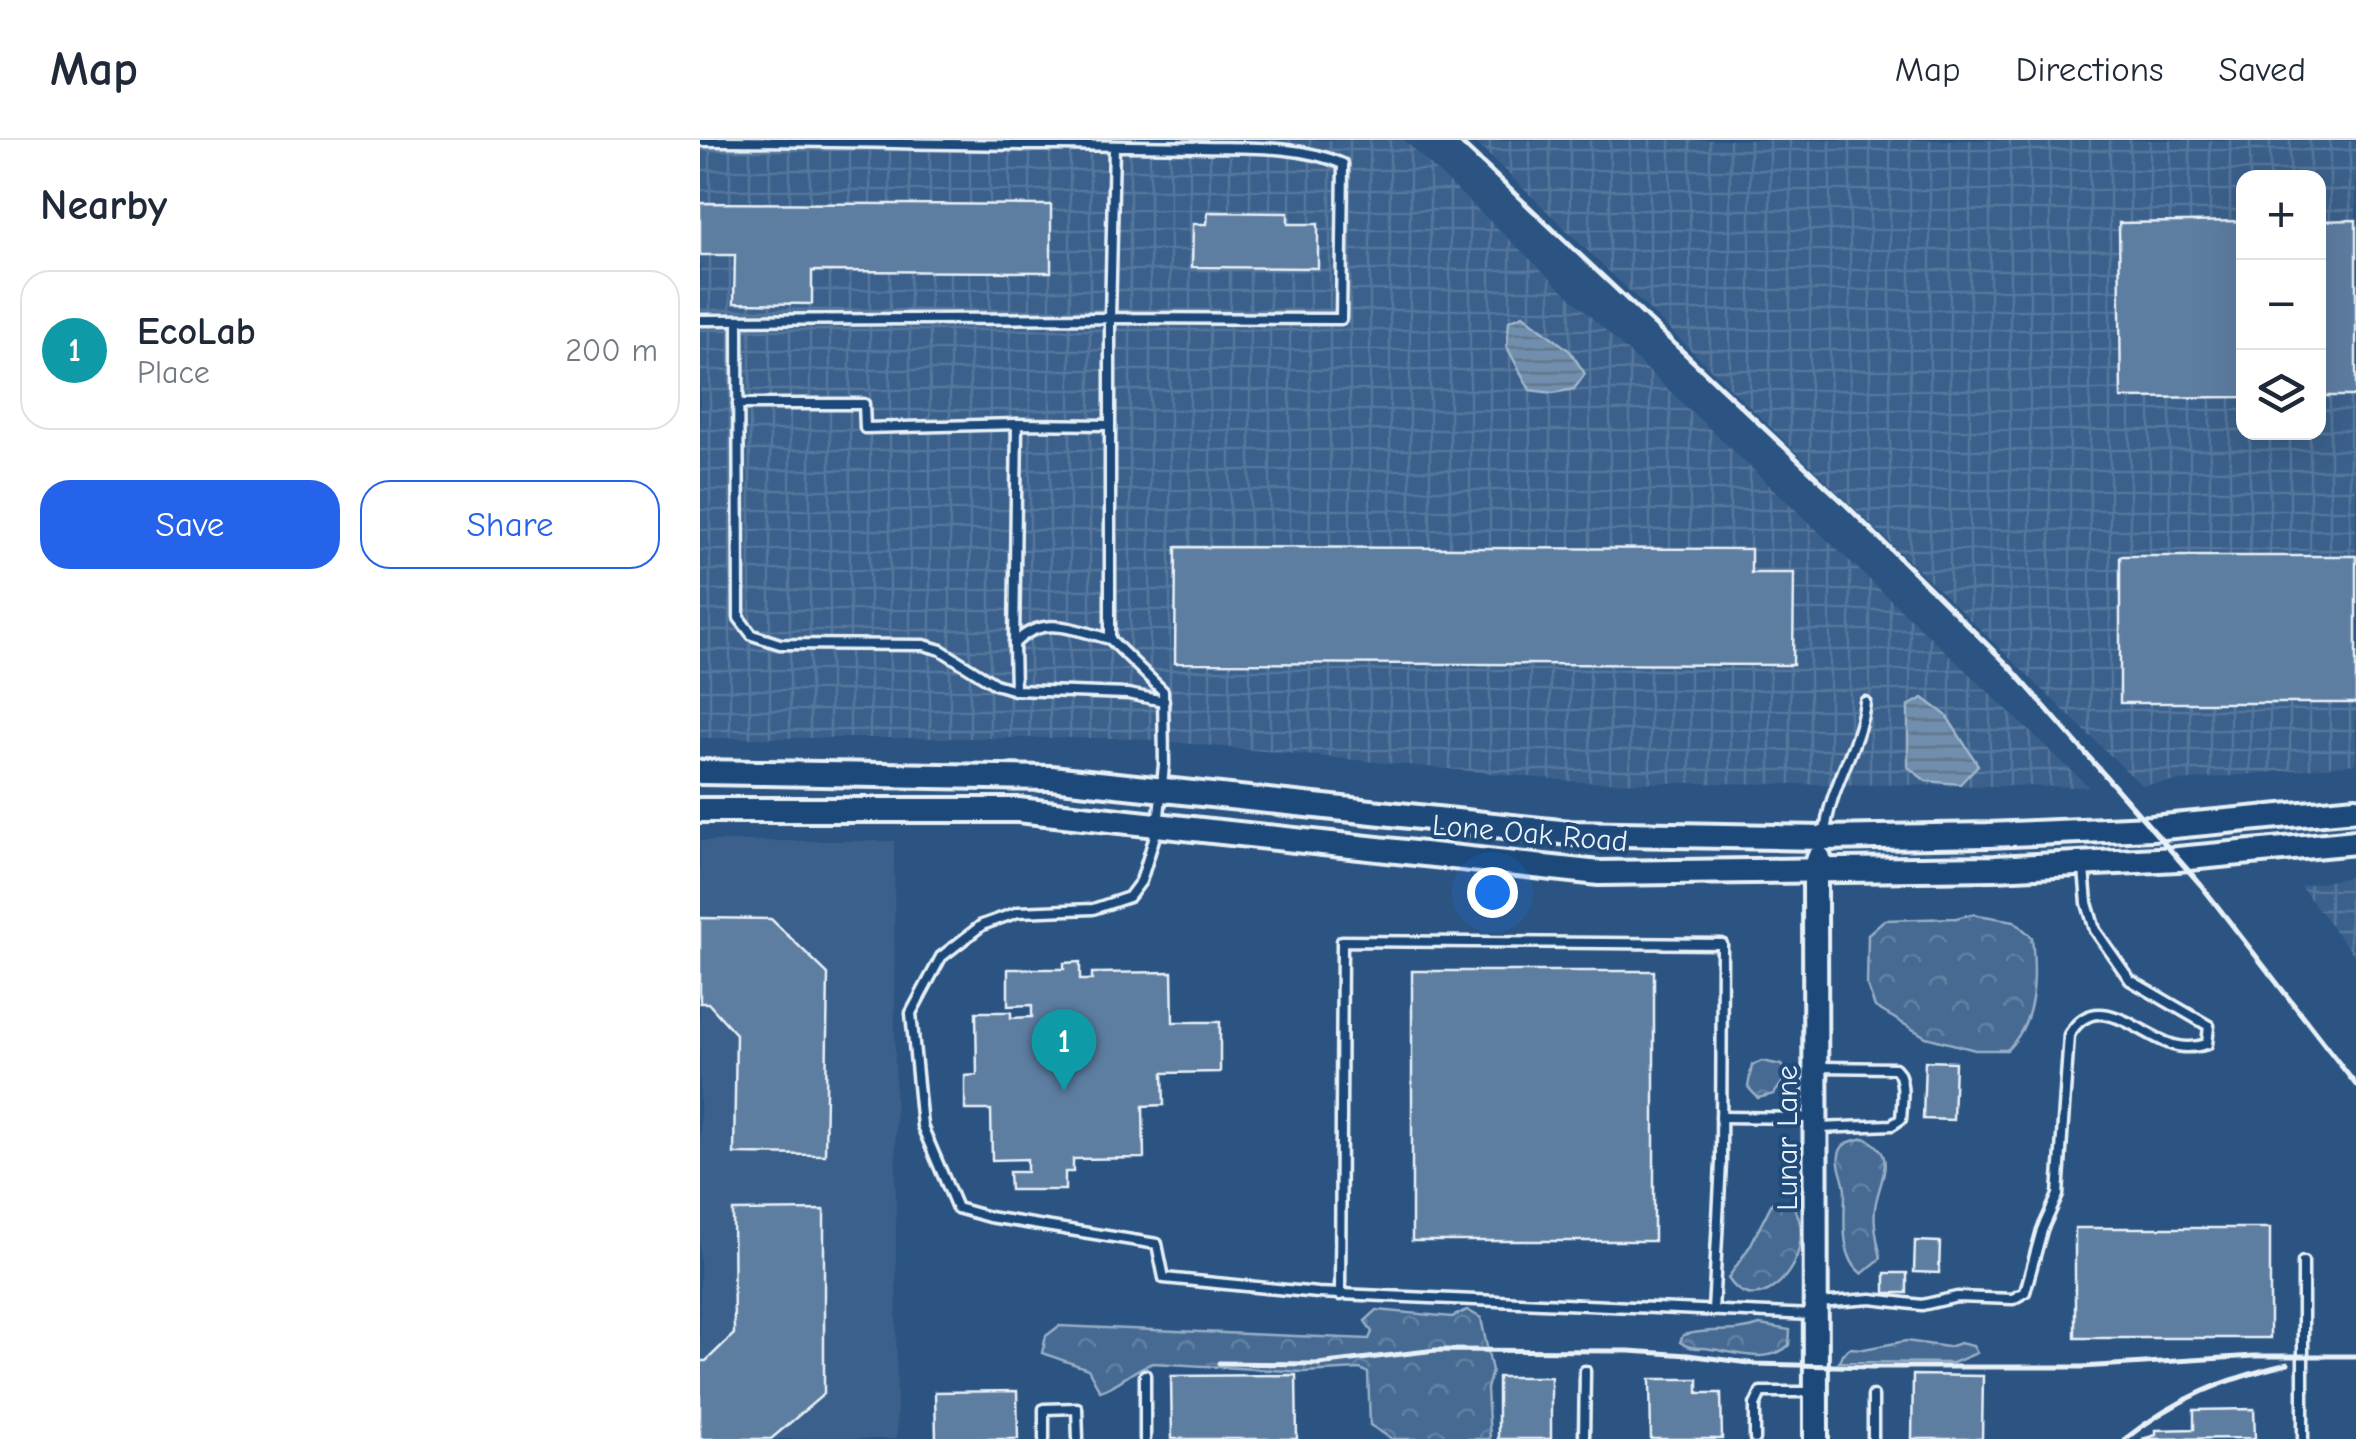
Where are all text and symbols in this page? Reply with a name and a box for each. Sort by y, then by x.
text: Map [50,42,138,97]
text: Map [1895,49,1961,90]
text: Directions [2016,49,2164,90]
text: Saved [2219,49,2306,90]
map controls [2236,170,2326,440]
button: + [2236,170,2326,260]
text: Nearby [40,181,167,230]
button: − [2236,260,2326,350]
text: EcoLab [137,310,256,354]
text: 1 [68,332,81,369]
text: 200 m [565,332,658,369]
button: layers [2236,350,2326,440]
text: Place [137,354,210,391]
button: Save [40,480,340,569]
button: Share [360,480,660,569]
street label: Lone Oak Road [1431,808,1629,859]
your location [1467,867,1518,918]
pin: 1 [1032,1008,1096,1091]
street label: Lunar Lane [1770,1065,1805,1211]

